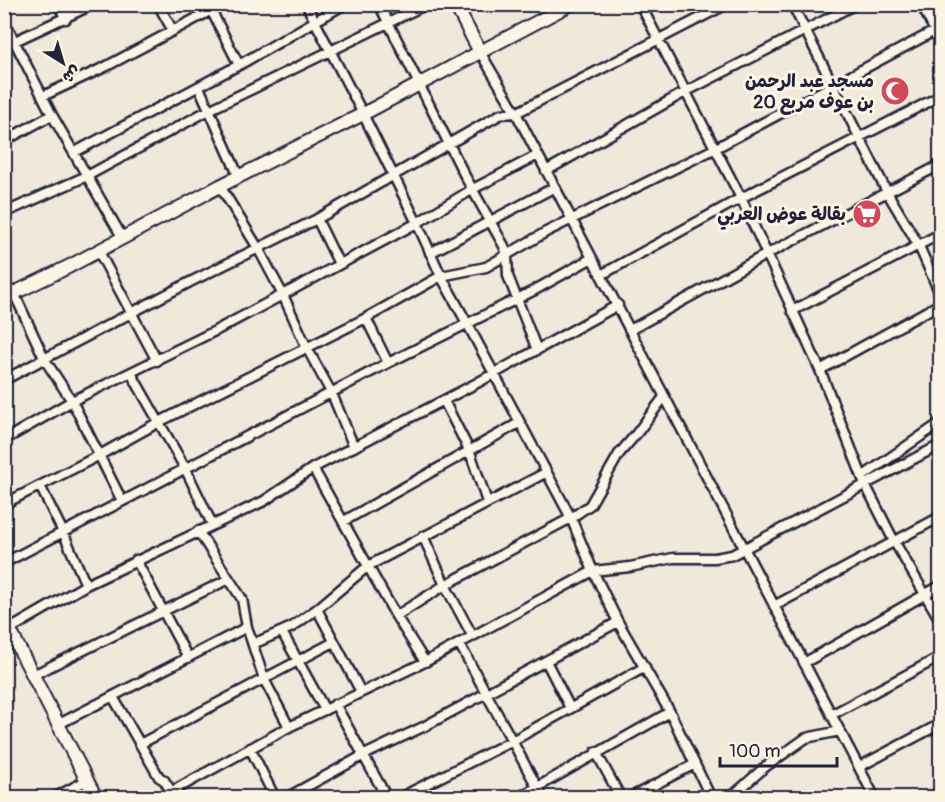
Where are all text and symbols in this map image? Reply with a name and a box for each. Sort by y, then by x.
north arrow [33,33,93,93]
text: ش [58,61,84,87]
place label: مسجد عبد الرحمن بن عوف مربع 20 [745,70,874,115]
mosque icon: مسجد عبد الرحمن بن عوف مربع 20 [879,75,911,107]
supermarket icon: بقالة عوض العربي [851,198,883,230]
place label: بقالة عوض العربي [717,203,846,230]
scale bar [720,730,837,768]
text: 100 m [729,740,781,763]

